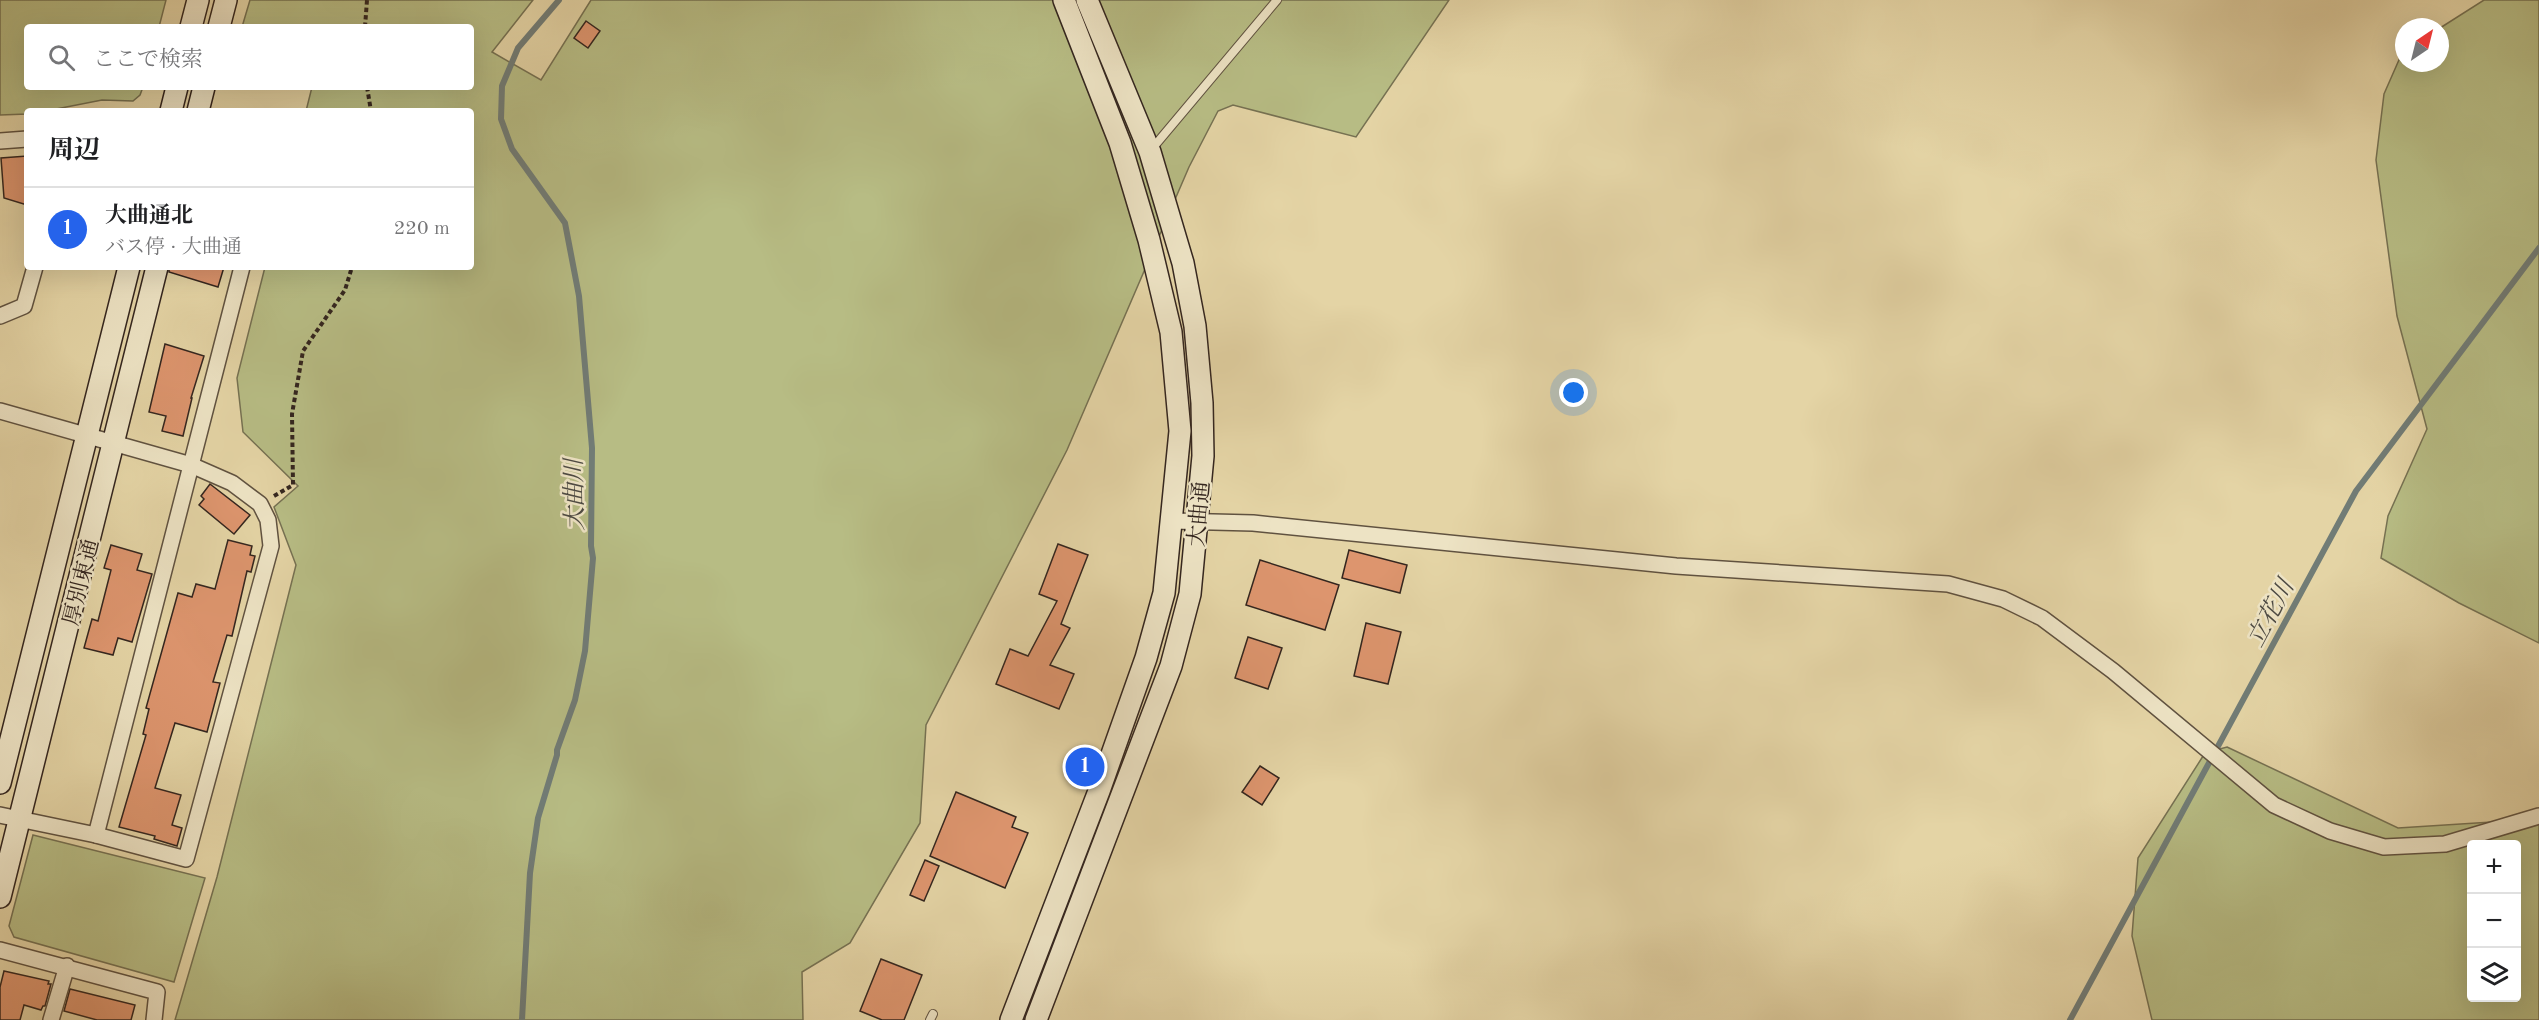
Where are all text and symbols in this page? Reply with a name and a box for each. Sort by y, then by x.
north arrow [2395,18,2449,72]
search box [24,24,474,90]
icon: search [45,41,78,74]
text: ここで検索 [93,49,203,71]
text: 周辺 [48,138,100,164]
text: 大曲通北 [105,205,193,227]
text: 1 [62,219,73,239]
text: 220 m [394,219,450,239]
text: バス停 · 大曲通 [105,238,242,258]
your location [1559,378,1588,407]
water label: 大曲川 [560,456,589,531]
street label: 大曲通 [1184,480,1214,548]
street label: 厚別東通 [59,537,103,628]
water label: 立花川 [2242,572,2301,651]
pin: 1 [1066,744,1104,789]
map controls [2467,840,2521,1002]
button: + [2467,840,2521,894]
button: − [2467,894,2521,948]
button: layers [2467,948,2521,1002]

